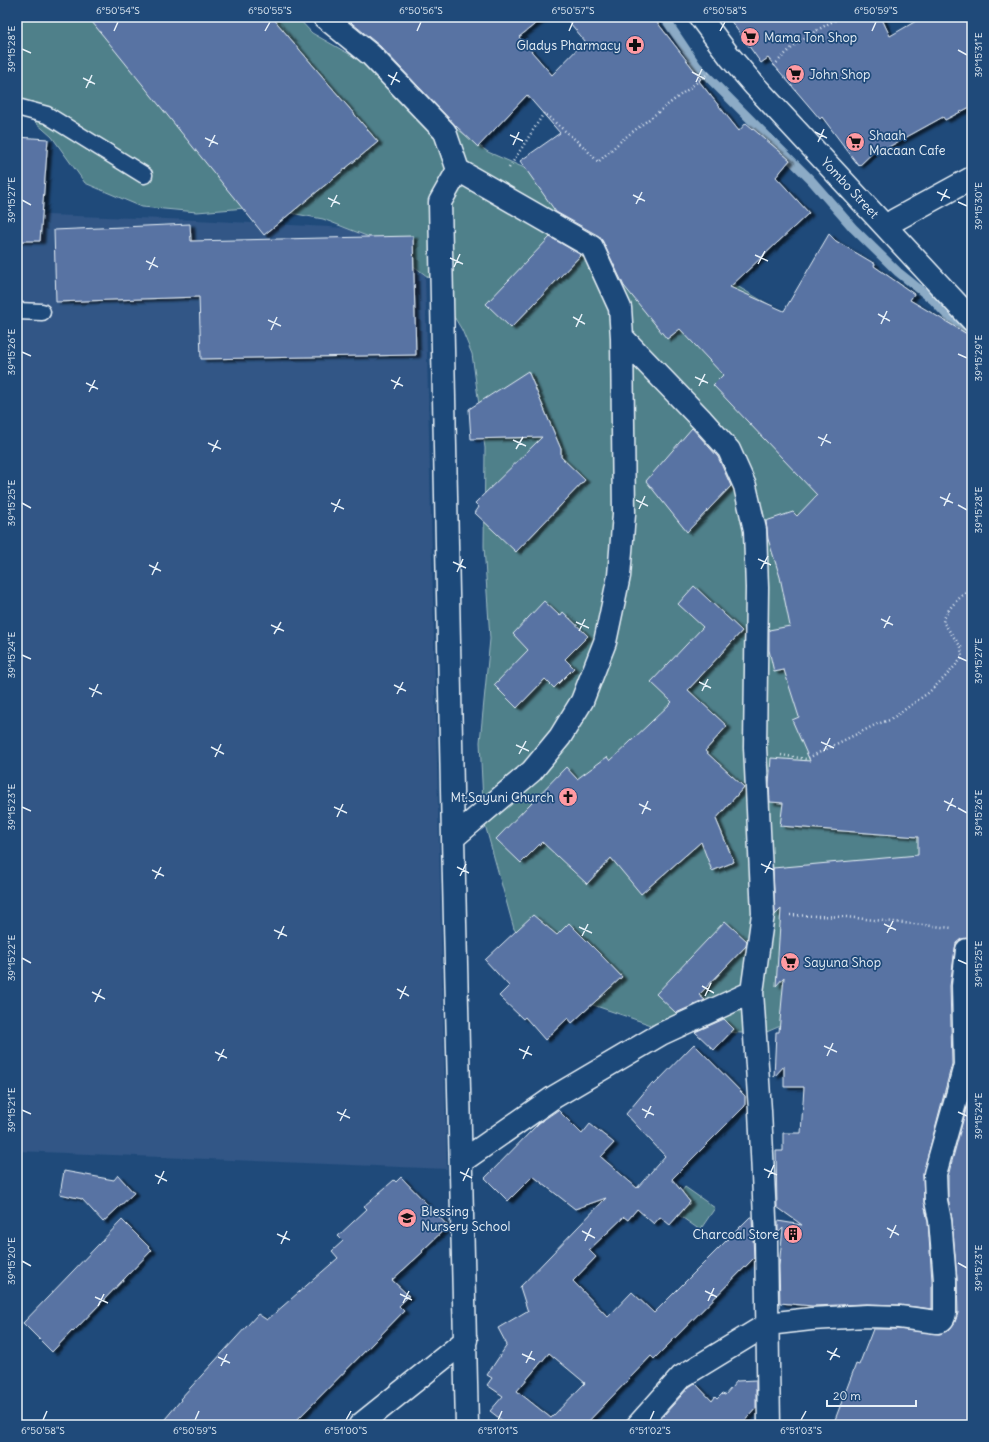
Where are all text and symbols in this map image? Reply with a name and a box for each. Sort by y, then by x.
text: 6°50'54"S [96,4,140,17]
text: 6°50'55"S [248,4,292,17]
text: 6°50'56"S [399,4,443,17]
text: 6°50'57"S [552,4,595,17]
text: 6°50'58"S [703,4,747,17]
text: 6°50'59"S [854,4,898,17]
text: 39°15'28"E [5,25,18,72]
supermarket icon: Mama Ton Shop [739,26,761,48]
place label: Mama Ton Shop [764,29,857,46]
text: 39°15'31"E [972,32,985,78]
pharmacy icon: Gladys Pharmacy [624,34,646,56]
place label: Gladys Pharmacy [516,37,621,54]
supermarket icon: John Shop [784,63,806,85]
place label: John Shop [809,66,870,83]
place label: Shaah Macaan Cafe [869,127,946,159]
supermarket icon: Shaah Macaan Cafe [844,131,866,153]
street label: Yombo Street [817,154,883,223]
text: 39°15'27"E [5,177,18,223]
text: 39°15'30"E [972,182,985,230]
text: 39°15'26"E [5,328,18,375]
text: 39°15'29"E [972,334,985,381]
text: 39°15'25"E [5,479,18,526]
text: 39°15'28"E [972,486,985,533]
text: 39°15'24"E [5,631,18,678]
text: 39°15'27"E [972,638,985,684]
text: 39°15'23"E [5,783,18,830]
church icon: Mt.Sayuni Church [557,786,579,808]
place label: Mt.Sayuni Church [450,789,554,806]
text: 39°15'26"E [972,789,985,836]
text: 39°15'22"E [5,935,18,981]
text: 39°15'25"E [972,940,985,987]
supermarket icon: Sayuna Shop [779,951,801,973]
place label: Sayuna Shop [804,954,881,971]
text: 39°15'21"E [5,1087,18,1133]
text: 39°15'24"E [972,1092,985,1139]
place label: Blessing Nursery School [421,1203,510,1235]
school or university icon: Blessing Nursery School [396,1207,418,1229]
building icon: Charcoal Store [782,1223,804,1245]
place label: Charcoal Store [692,1226,779,1243]
text: 39°15'20"E [5,1237,18,1285]
text: 39°15'23"E [972,1244,985,1291]
scale bar [827,1382,916,1408]
text: 20 m [833,1388,861,1403]
text: 6°50'58"S [21,1424,65,1437]
text: 6°50'59"S [173,1424,217,1437]
text: 6°51'00"S [325,1424,368,1437]
text: 6°51'01"S [478,1424,519,1437]
text: 6°51'02"S [629,1424,671,1437]
text: 6°51'03"S [780,1424,822,1437]

